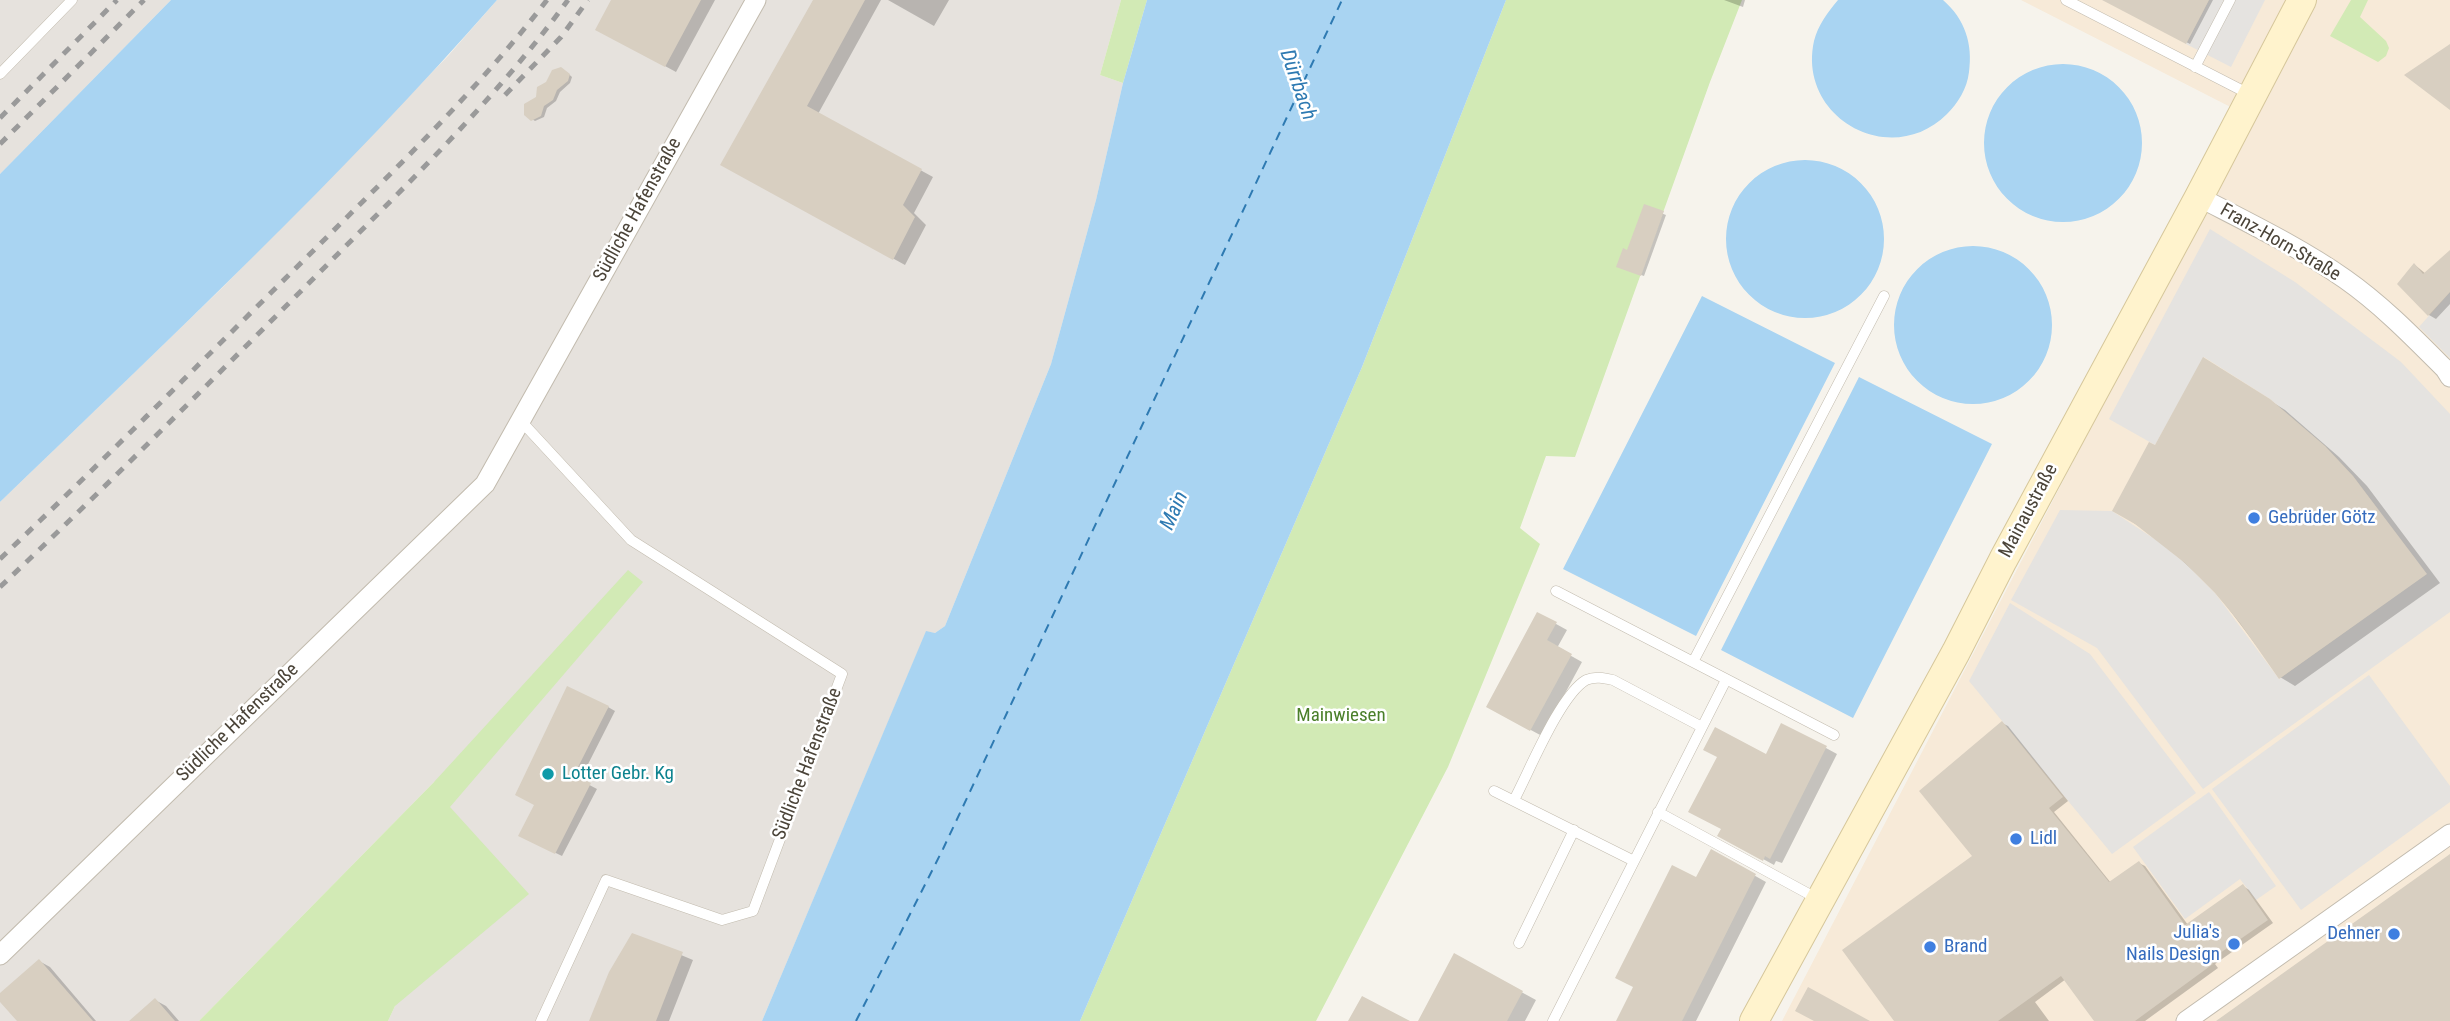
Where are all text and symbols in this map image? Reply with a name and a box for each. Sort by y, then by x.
water label: Dürrbach [1273,46,1321,124]
street label: Südliche Hafenstraße [589,134,687,286]
street label: Franz-Horn-Straße [2216,199,2344,287]
street label: Mainaustraße [1995,460,2063,562]
water label: Main [1155,488,1195,534]
place label: Gebrüder Götz [2268,507,2376,529]
marker: Gebrüder Götz [2246,510,2262,526]
street label: Südliche Hafenstraße [172,659,304,787]
street label: Südliche Hafenstraße [769,685,847,843]
park label: Mainwiesen [1296,705,1386,727]
place label: Lotter Gebr. Kg [562,763,674,785]
marker: Lotter Gebr. Kg [540,766,556,782]
place label: Lidl [2030,828,2057,850]
marker: Lidl [2008,831,2024,847]
place label: Julia's Nails Design [2126,922,2220,966]
place label: Dehner [2327,923,2380,945]
marker: Dehner [2386,926,2402,942]
place label: Brand [1944,936,1988,958]
marker: Julia's Nails Design [2226,936,2242,952]
marker: Brand [1922,939,1938,955]

